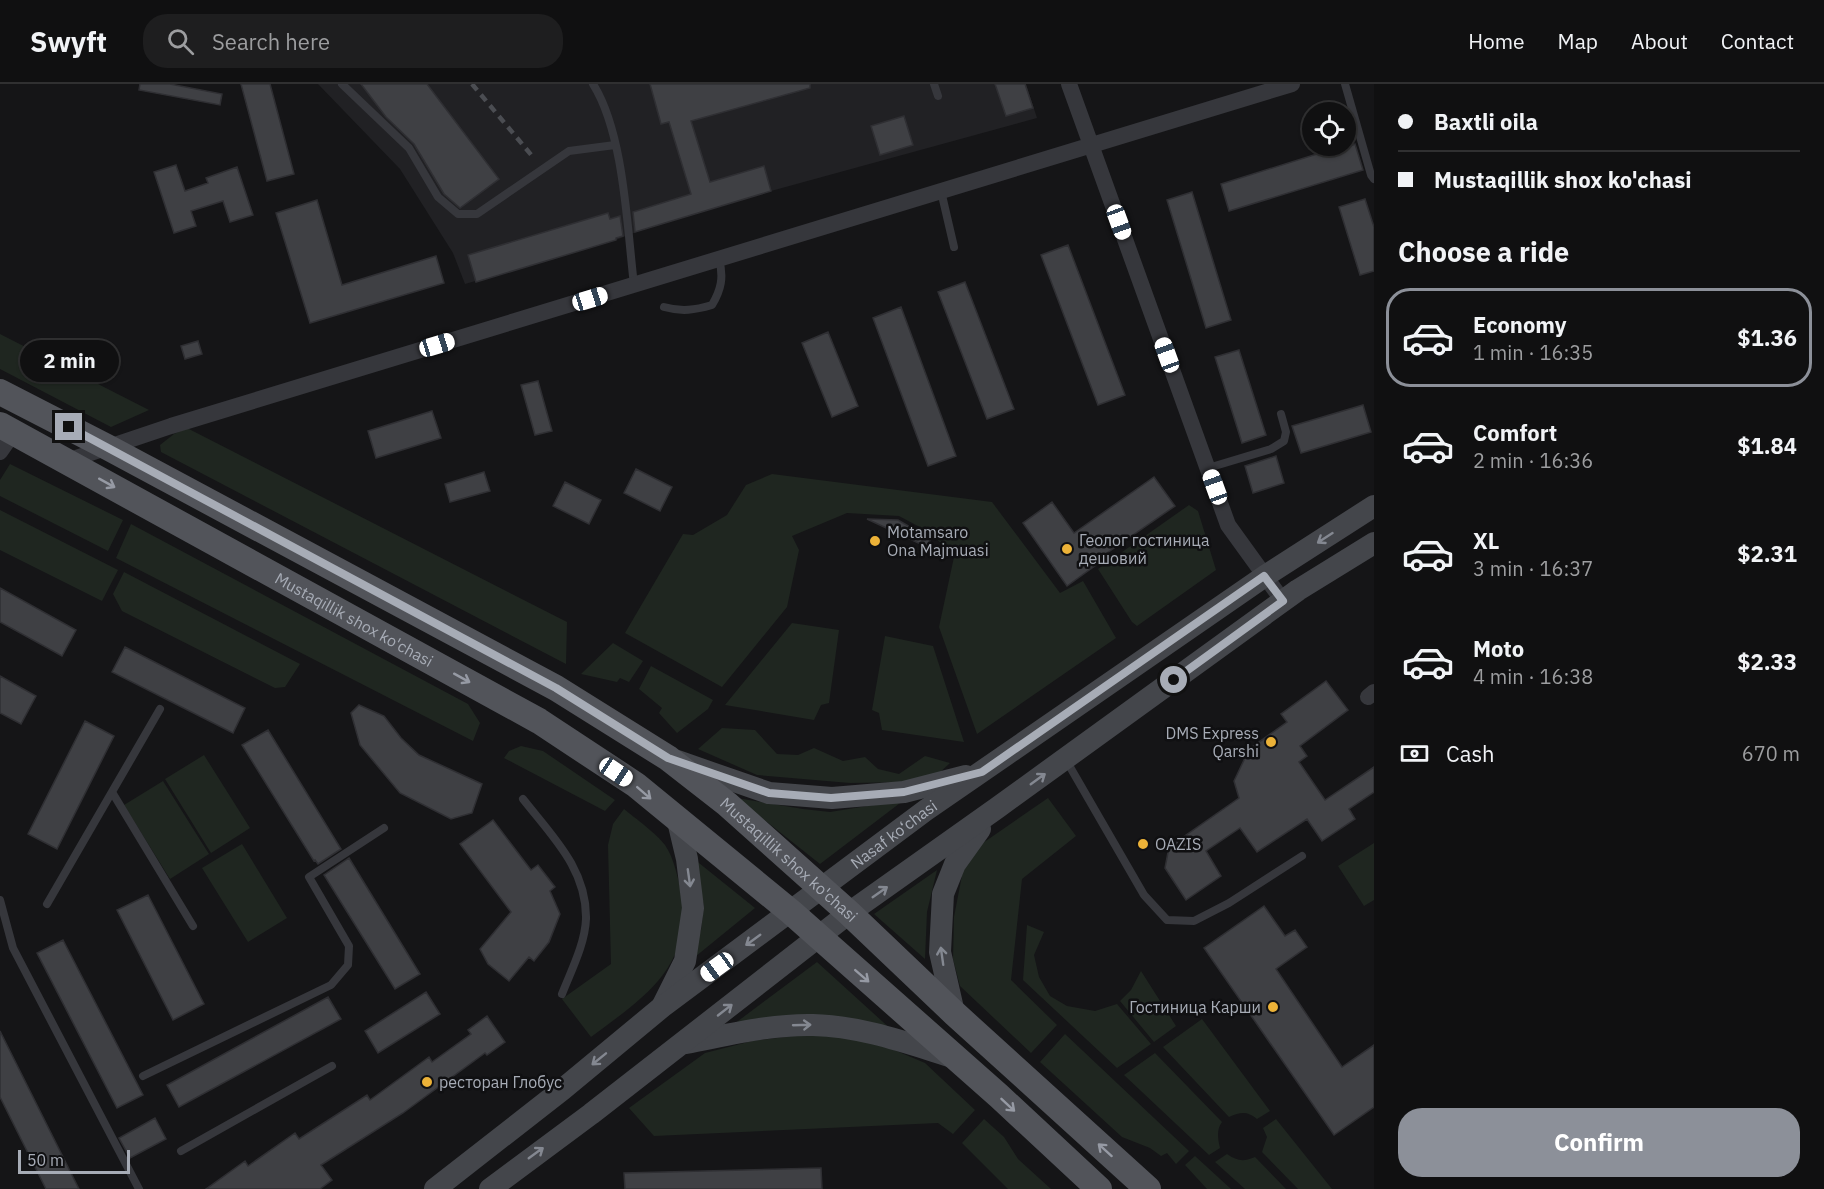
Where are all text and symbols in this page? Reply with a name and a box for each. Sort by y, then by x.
search box [143,14,563,68]
text: Swyft [30,23,107,60]
icon: search [164,25,197,58]
text: Search here [212,27,330,56]
text: Home [1468,27,1525,55]
text: Map [1558,27,1598,55]
text: About [1631,27,1688,55]
text: Contact [1721,27,1794,55]
map controls [1302,102,1356,156]
button: locate [1302,102,1356,156]
text: Baxtli oila [1434,107,1538,136]
text: Mustaqillik shox ko'chasi [1434,165,1692,194]
car [1104,202,1134,242]
text: Choose a ride [1398,234,1569,269]
car [570,285,610,313]
text: Economy [1473,310,1567,339]
icon: car [1401,311,1455,365]
text: $1.36 [1737,323,1797,352]
car [417,331,457,359]
car [1152,335,1182,375]
text: 1 min · 16:35 [1473,339,1593,366]
callout: 2 min [20,340,118,382]
text: 2 min [43,347,96,374]
route end [55,413,82,440]
text: Comfort [1473,418,1557,447]
icon: car [1401,419,1455,473]
text: $1.84 [1737,431,1797,460]
text: 2 min · 16:36 [1473,447,1593,474]
car [1200,467,1230,507]
one-way arrow [97,478,115,489]
place label: Motamsaro Ona Majmuasi [887,522,989,560]
text: XL [1473,526,1499,555]
icon: car [1401,527,1455,581]
place label: Геолог гостиница дешовий [1079,530,1210,568]
one-way arrow [1317,532,1334,544]
marker: Motamsaro Ona Majmuasi [868,534,882,548]
text: $2.31 [1737,539,1797,568]
marker: Геолог гостиница дешовий [1060,542,1074,556]
text: 3 min · 16:37 [1473,555,1593,582]
street label: Mustaqillik shox ko'chasi [271,568,437,671]
text: Moto [1473,634,1524,663]
icon: car [1401,635,1455,689]
text: $2.33 [1737,647,1797,676]
text: 4 min · 16:38 [1473,663,1593,690]
route start [1160,666,1187,693]
one-way arrow [452,673,470,684]
place label: DMS Express Qarshi [1165,723,1259,761]
marker: DMS Express Qarshi [1264,735,1278,749]
icon: cash [1398,737,1431,770]
text: Cash [1446,739,1495,768]
text: 670 m [1742,740,1800,767]
car [596,754,636,790]
one-way arrow [1030,772,1046,785]
one-way arrow [636,786,652,799]
street label: Mustaqillik shox ko'chasi [716,793,862,926]
street label: Nasaf ko‘chasi [846,795,941,873]
place label: OAZIS [1155,834,1201,854]
marker: OAZIS [1136,837,1150,851]
one-way arrow [684,868,695,888]
one-way arrow [871,886,887,898]
one-way arrow [746,934,762,946]
one-way arrow [936,947,947,966]
car [697,949,737,985]
one-way arrow [855,969,870,983]
place label: Гостиница Карши [1129,997,1261,1017]
marker: Гостиница Карши [1266,1000,1280,1014]
one-way arrow [716,1003,732,1016]
one-way arrow [791,1020,811,1031]
one-way arrow [592,1052,607,1066]
place label: ресторан Глобус [439,1072,562,1092]
marker: ресторан Глобус [420,1075,434,1089]
one-way arrow [1001,1098,1016,1113]
button: Confirm [1398,1108,1800,1177]
one-way arrow [1097,1143,1113,1156]
scale bar [18,1147,130,1174]
one-way arrow [527,1147,543,1159]
text: 50 m [27,1150,64,1170]

